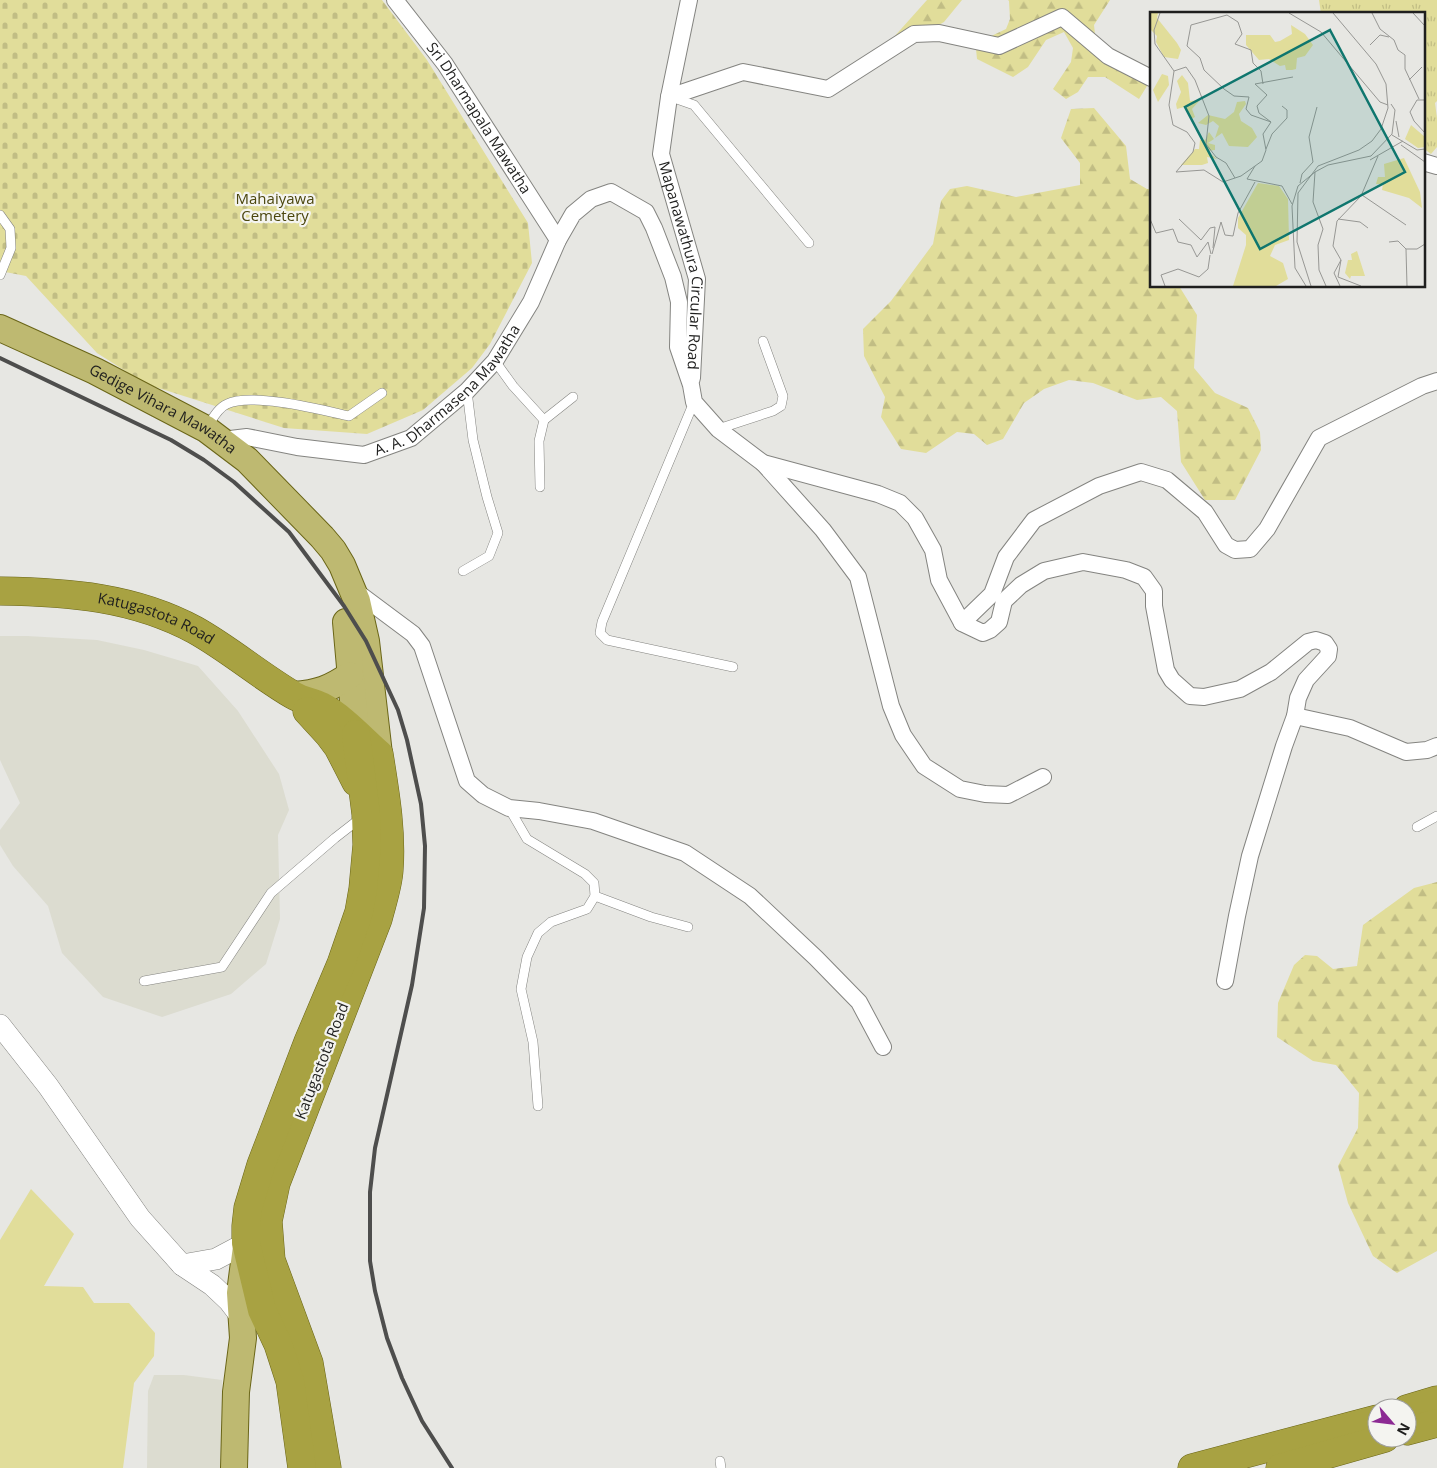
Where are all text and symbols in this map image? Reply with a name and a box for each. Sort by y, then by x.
inset map [1150,12,1424,288]
street label: Sri Dharmapala Mawatha [423,38,537,197]
street label: Mapanawathura Circular Road [655,159,708,370]
park label: Mahaiyawa Cemetery [236,188,314,225]
street label: A. A. Dharmasena Mawatha [371,320,524,459]
street label: Gedige Vihara Mawatha [86,359,241,458]
street label: Katugastota Road [96,587,219,648]
street label: Katugastota Road [290,999,353,1122]
north arrow [1367,1398,1417,1448]
text: N [1393,1420,1415,1439]

